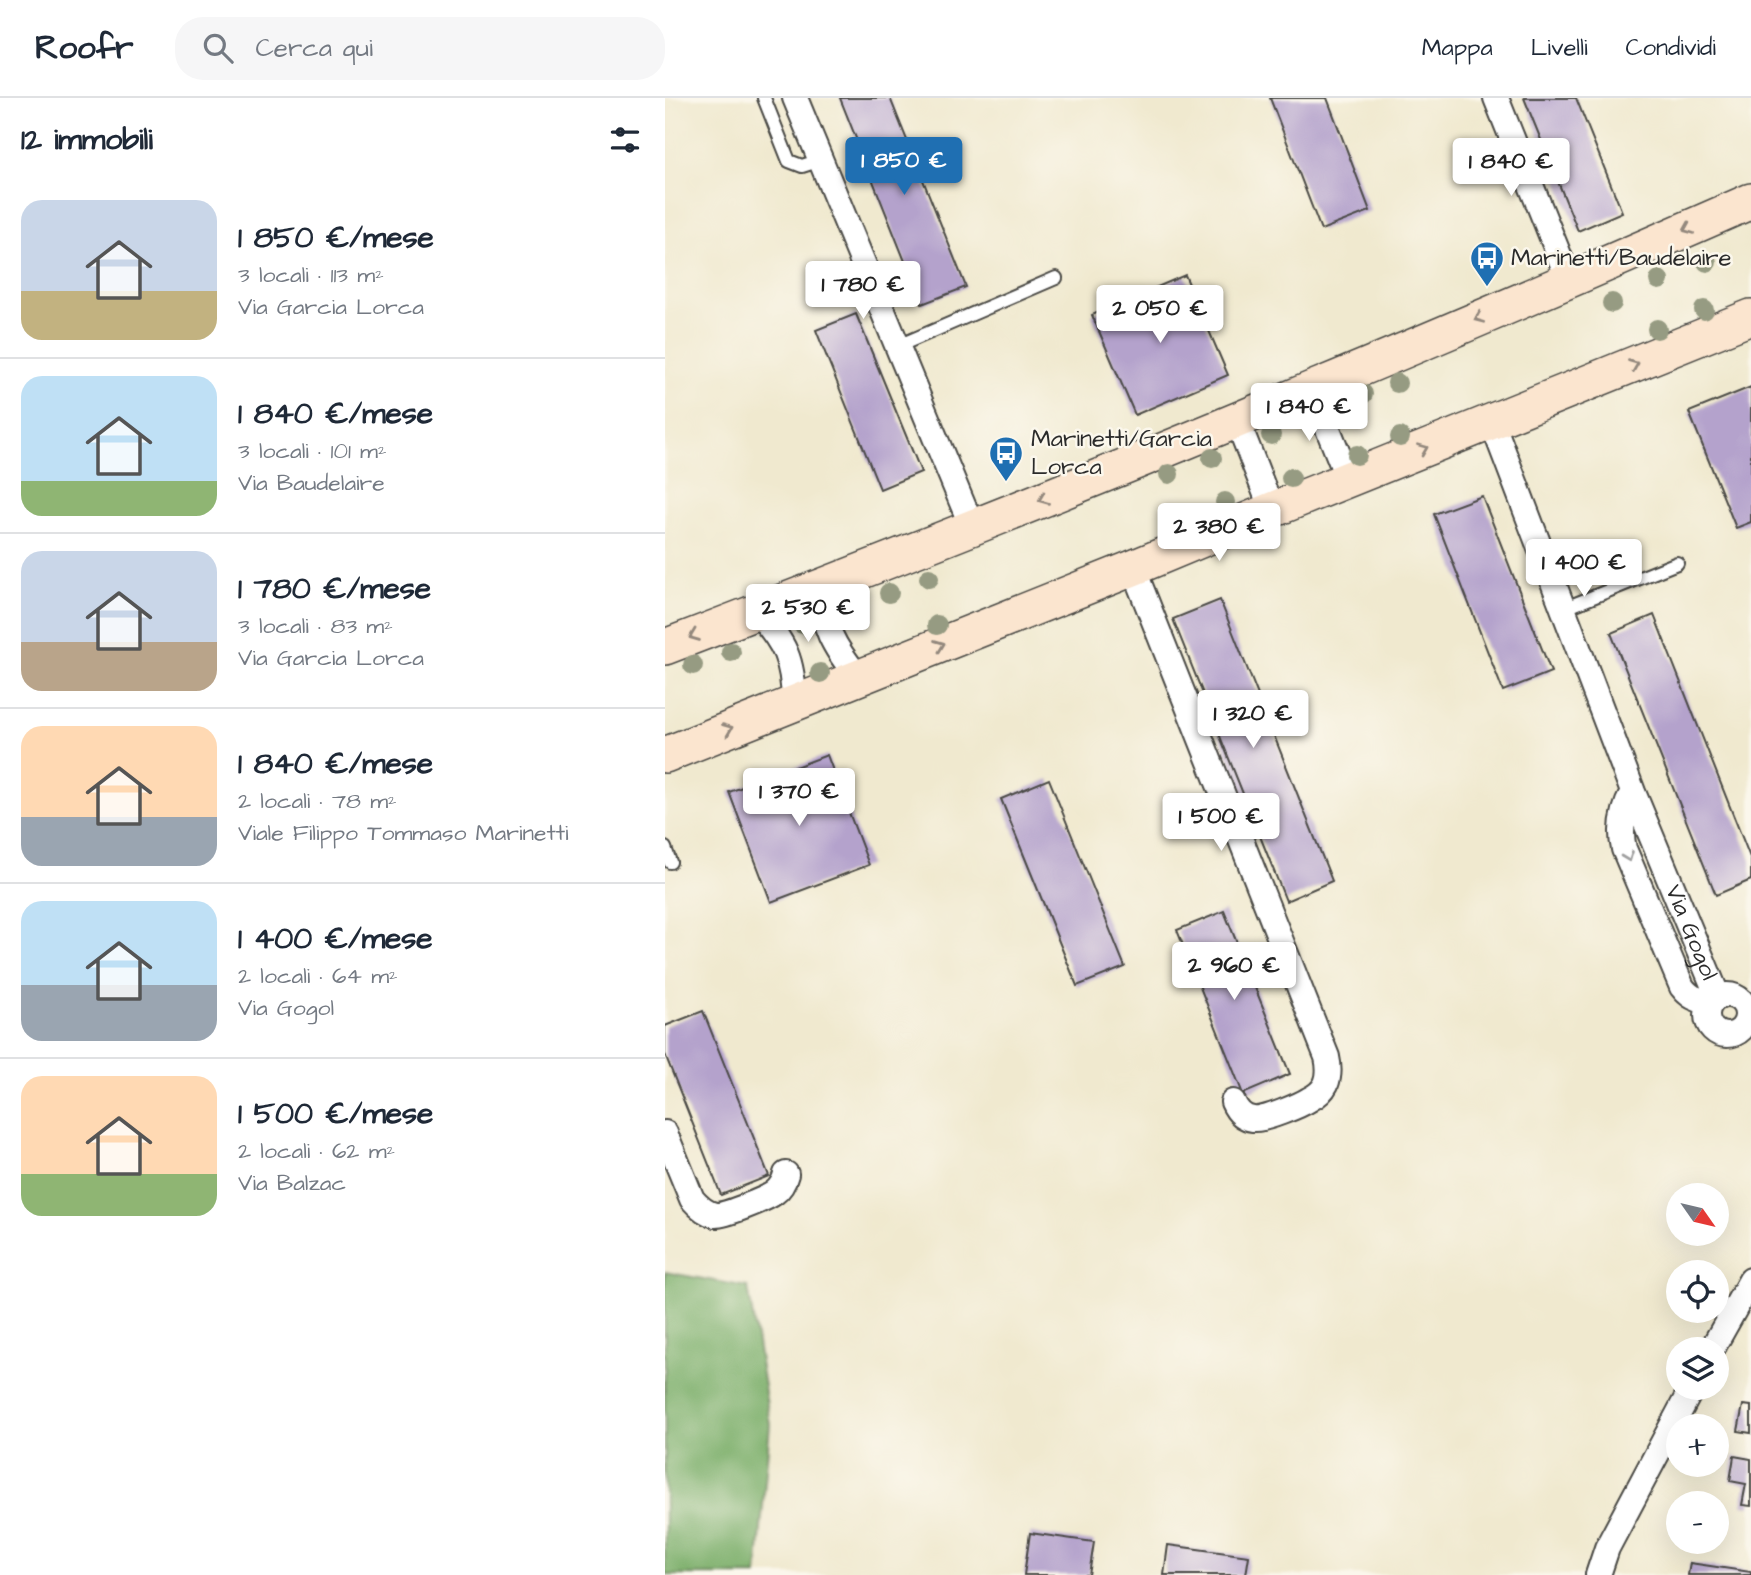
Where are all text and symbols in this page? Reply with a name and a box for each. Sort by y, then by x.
search box [175,17,665,80]
text: Roofr [35,25,133,71]
icon: search [199,29,237,67]
text: Cerca qui [255,30,373,66]
text: Mappa [1422,31,1493,65]
text: Livelli [1531,31,1588,65]
text: Condividi [1626,31,1716,65]
text: 12 immobili [21,119,153,161]
icon: filters [606,121,644,159]
pin: 1 850 € [839,138,969,197]
pin: 1 840 € [1446,139,1576,198]
text: 1 850 € [861,144,947,176]
text: 1 840 € [1469,145,1553,177]
text: 1 850 €/mese [238,217,434,259]
one-way arrow [1683,220,1695,234]
icon: home [77,228,161,312]
bus stop icon: Marinetti/Baudelaire [1468,239,1506,288]
place label: Marinetti/Baudelaire [1511,241,1731,275]
text: 3 locali · 113 m² [238,259,384,291]
pin: 1 780 € [798,262,928,321]
text: 1 780 € [821,268,905,300]
pin: 2 050 € [1095,286,1225,345]
text: Via Garcia Lorca [238,291,424,323]
text: 2 050 € [1112,292,1208,324]
one-way arrow [1474,310,1487,324]
one-way arrow [1628,359,1640,373]
pin: 1 840 € [1244,384,1374,443]
text: 1 840 € [1267,390,1351,422]
text: 1 840 €/mese [238,393,433,435]
icon: home [77,404,161,488]
place label: Marinetti/Garcia Lorca [1031,422,1212,484]
bus stop icon: Marinetti/Garcia Lorca [987,434,1025,483]
text: 3 locali · 101 m² [238,435,387,467]
one-way arrow [1416,444,1428,458]
text: Via Baudelaire [238,467,385,499]
one-way arrow [1037,490,1049,504]
pin: 2 380 € [1154,504,1284,563]
text: 2 380 € [1174,510,1265,542]
pin: 1 400 € [1519,540,1649,599]
text: 1 400 € [1542,546,1626,578]
text: 1 780 €/mese [238,568,431,610]
icon: home [77,579,161,663]
pin: 2 530 € [743,584,873,644]
text: 2 530 € [762,591,854,623]
text: 3 locali · 83 m² [238,610,393,642]
one-way arrow [689,628,701,642]
one-way arrow [933,639,945,653]
text: Via Garcia Lorca [238,642,424,674]
pin: 1 320 € [1188,690,1318,750]
text: 1 320 € [1213,697,1293,729]
one-way arrow [721,723,734,737]
text: 1 840 €/mese [238,743,433,785]
icon: home [77,754,161,838]
pin: 1 370 € [734,768,864,828]
text: 1 370 € [759,775,839,807]
text: 2 locali · 78 m² [238,785,397,817]
pin: 1 500 € [1156,794,1286,853]
text: 1 500 € [1179,800,1263,832]
text: Viale Filippo Tommaso Marinetti [238,817,569,849]
one-way arrow [1619,850,1633,862]
street label: Via Gogol [1656,880,1726,985]
text: 1 400 €/mese [238,918,433,960]
icon: home [77,929,161,1013]
pin: 2 960 € [1169,942,1299,1002]
text: 2 960 € [1188,949,1280,981]
text: 2 locali · 64 m² [238,960,398,992]
text: Via Gogol [238,992,334,1024]
text: 1 500 €/mese [238,1093,433,1135]
icon: home [77,1104,161,1188]
text: 2 locali · 62 m² [238,1135,395,1167]
text: Via Balzac [238,1167,346,1199]
north arrow [1666,1183,1729,1246]
map controls [1666,1183,1729,1554]
button: locate [1666,1260,1729,1323]
button: layers [1666,1337,1729,1400]
button: + [1666,1414,1729,1477]
button: − [1666,1491,1729,1554]

